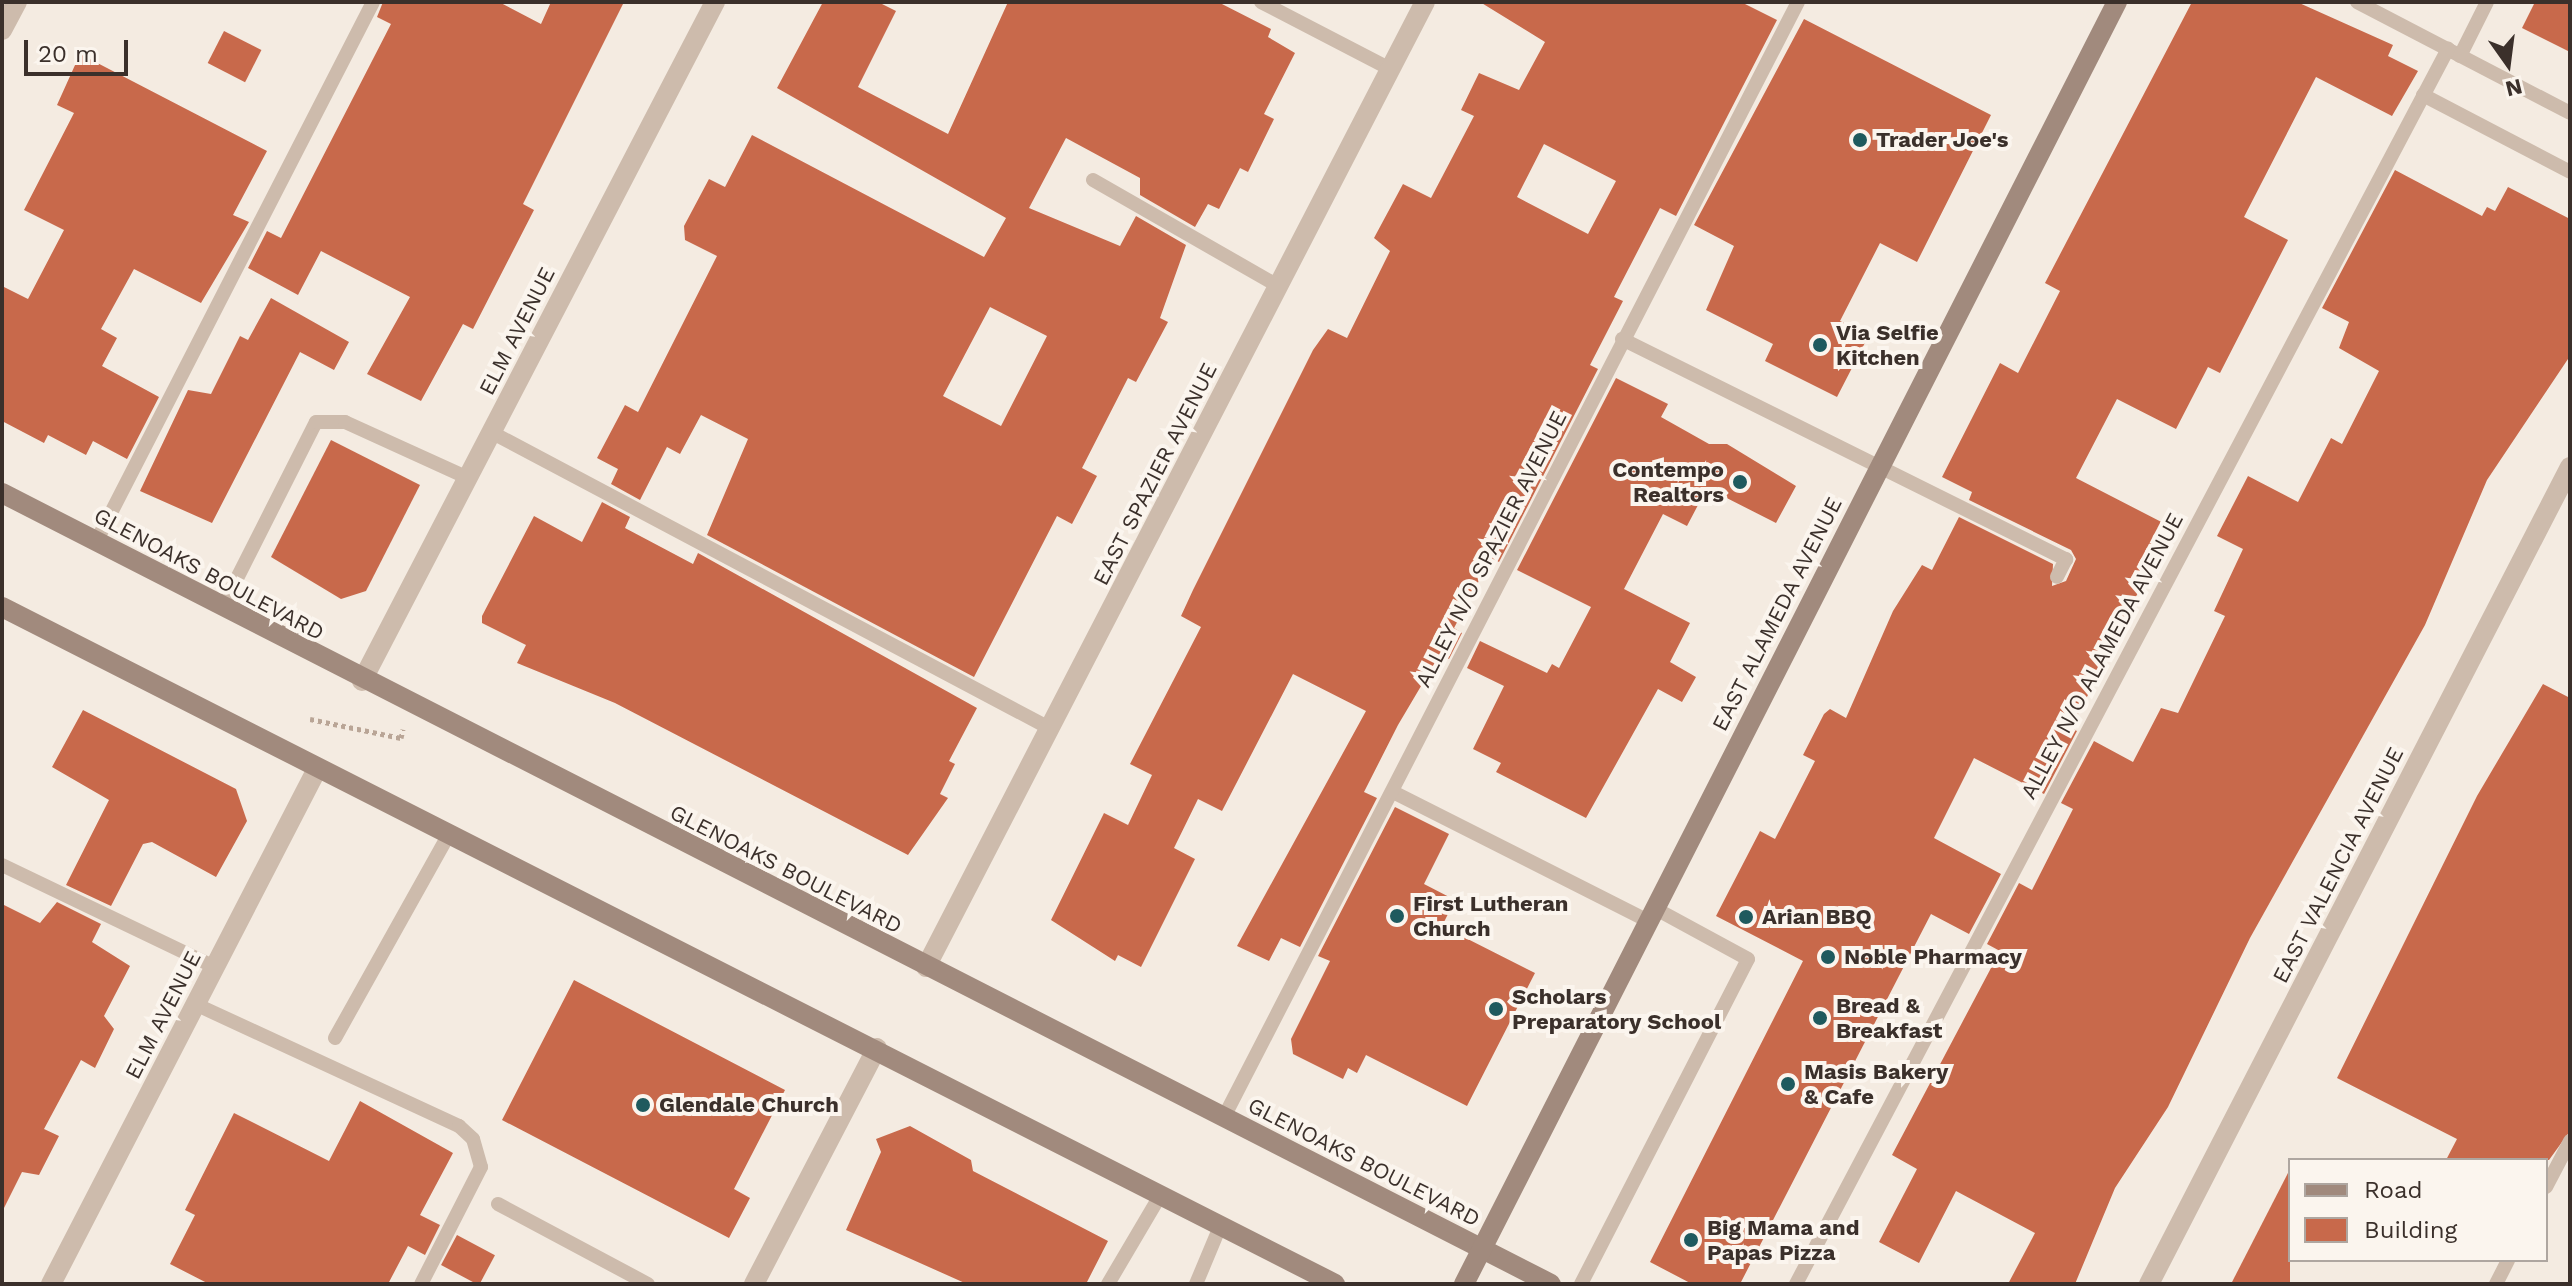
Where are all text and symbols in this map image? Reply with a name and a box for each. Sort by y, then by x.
scale bar [28,24,132,74]
north arrow [2468,24,2548,104]
text: 20 m [38,40,98,68]
text: N [2503,74,2525,102]
place label: Trader Joe's [1876,127,2009,153]
marker: Trader Joe's [1851,131,1869,149]
street label: ELM AVENUE [473,262,561,400]
place label: Via Selfie Kitchen [1836,319,1939,370]
marker: Via Selfie Kitchen [1811,336,1829,354]
street label: EAST SPAZIER AVENUE [1087,358,1223,590]
street label: ALLEY N/O SPAZIER AVENUE [1409,405,1573,693]
place label: Contempo Realtors [1612,456,1724,508]
marker: Contempo Realtors [1731,473,1749,491]
street label: EAST ALAMEDA AVENUE [1706,491,1848,737]
street label: GLENOAKS BOULEVARD [89,502,329,646]
street label: ALLEY N/O ALAMEDA AVENUE [2014,507,2190,805]
street label: EAST VALENCIA AVENUE [2266,741,2410,989]
street label: GLENOAKS BOULEVARD [666,799,906,939]
place label: First Lutheran Church [1413,890,1569,942]
place label: Arian BBQ [1762,904,1872,930]
marker: First Lutheran Church [1388,907,1406,925]
marker: Arian BBQ [1737,908,1755,926]
place label: Noble Pharmacy [1844,944,2022,970]
street label: ELM AVENUE [119,946,207,1084]
marker: Noble Pharmacy [1819,948,1837,966]
place label: Scholars Preparatory School [1512,983,1722,1034]
place label: Bread & Breakfast [1836,992,1942,1044]
marker: Scholars Preparatory School [1487,1000,1505,1018]
marker: Bread & Breakfast [1811,1009,1829,1027]
place label: Masis Bakery & Cafe [1804,1058,1948,1110]
marker: Masis Bakery & Cafe [1779,1075,1797,1093]
place label: Glendale Church [659,1092,839,1118]
street label: GLENOAKS BOULEVARD [1244,1092,1484,1232]
marker: Glendale Church [634,1096,652,1114]
legend [2288,1158,2548,1262]
text: Road [2364,1176,2423,1204]
place label: Big Mama and Papas Pizza [1707,1214,1860,1266]
text: Building [2364,1216,2457,1244]
marker: Big Mama and Papas Pizza [1682,1231,1700,1249]

